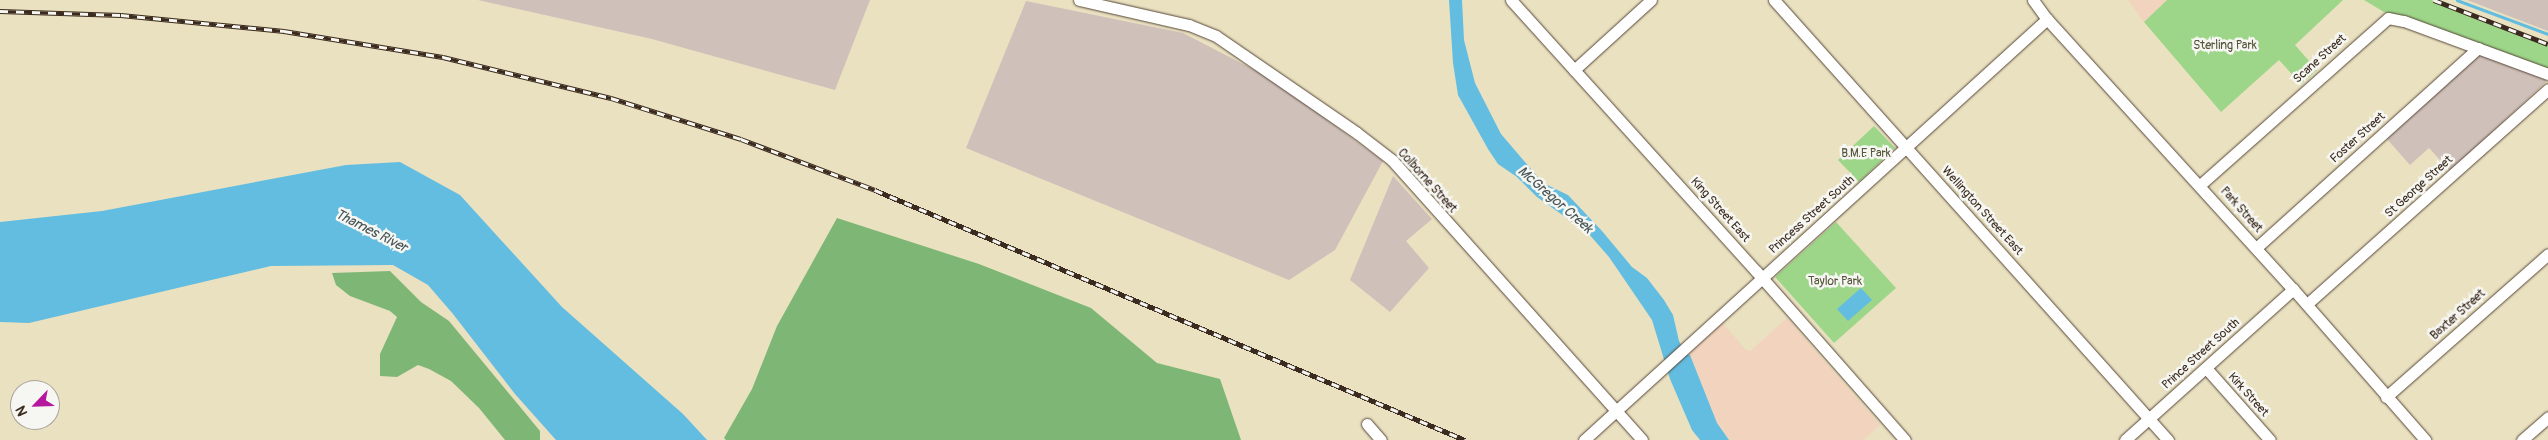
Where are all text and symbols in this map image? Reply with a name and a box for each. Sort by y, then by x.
street label: Scane Street [2291,32,2349,86]
park label: Sterling Park [2193,39,2257,53]
street label: Foster Street [2328,110,2388,166]
street label: Colborne Street [1394,146,1460,216]
park label: B.M.E Park [1841,147,1891,161]
street label: St George Street [2382,153,2456,221]
water label: McGregor Creek [1514,163,1596,237]
street label: Wellington Street East [1938,164,2026,258]
street label: Princess Street South [1766,173,1858,257]
street label: King Street East [1687,175,1753,245]
street label: Park Street [2217,184,2265,236]
water label: Thames River [332,206,410,256]
park label: Taylor Park [1808,275,1862,289]
street label: Baxter Street [2428,287,2488,343]
street label: Prince Street South [2159,315,2243,393]
street label: Kirk Street [2225,370,2271,420]
north arrow [10,380,60,430]
text: N [12,403,31,419]

